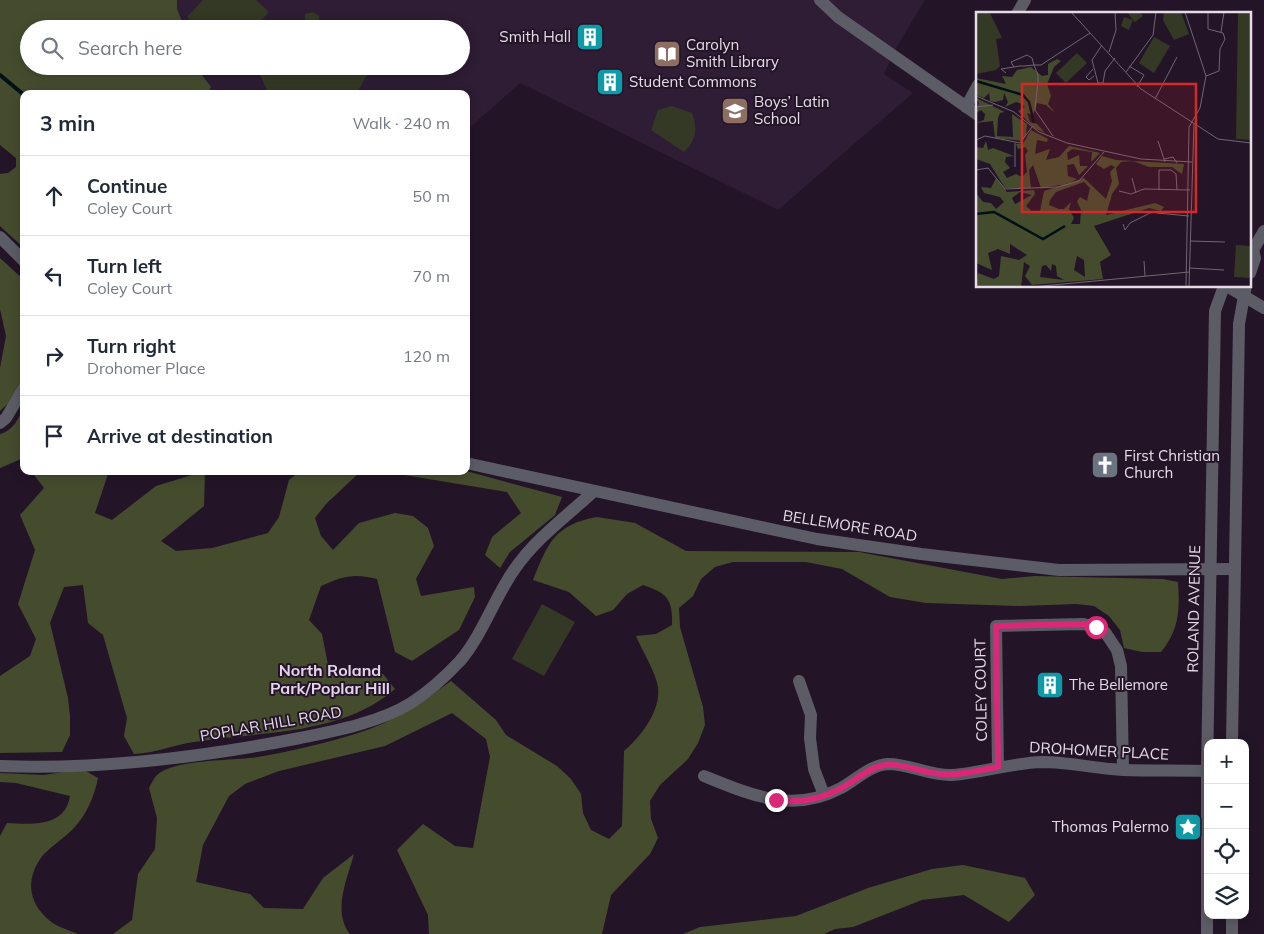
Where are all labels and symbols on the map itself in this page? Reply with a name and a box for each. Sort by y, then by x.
inset map [976,12,1252,288]
building icon: Smith Hall [575,22,605,52]
place label: Smith Hall [499,27,571,46]
place label: Carolyn Smith Library [686,35,779,71]
library icon: Carolyn Smith Library [652,39,682,69]
building icon: Student Commons [595,67,625,97]
place label: Student Commons [629,72,757,91]
place label: Boys’ Latin School [754,92,830,128]
school or university icon: Boys’ Latin School [720,96,750,126]
place label: First Christian Church [1124,446,1220,482]
church icon: First Christian Church [1090,450,1120,480]
street label: BELLEMORE ROAD [782,506,919,546]
street label: ROLAND AVENUE [1183,545,1204,673]
route start [1085,616,1108,639]
street label: COLEY COURT [970,638,991,742]
district label: North Roland Park/Poplar Hill [270,660,390,698]
building icon: The Bellemore [1035,670,1065,700]
place label: The Bellemore [1069,675,1168,694]
street label: POPLAR HILL ROAD [198,702,343,745]
street label: DROHOMER PLACE [1029,737,1169,764]
route end [765,789,788,812]
place icon: Thomas Palermo [1173,812,1203,842]
place label: Thomas Palermo [1052,817,1169,836]

